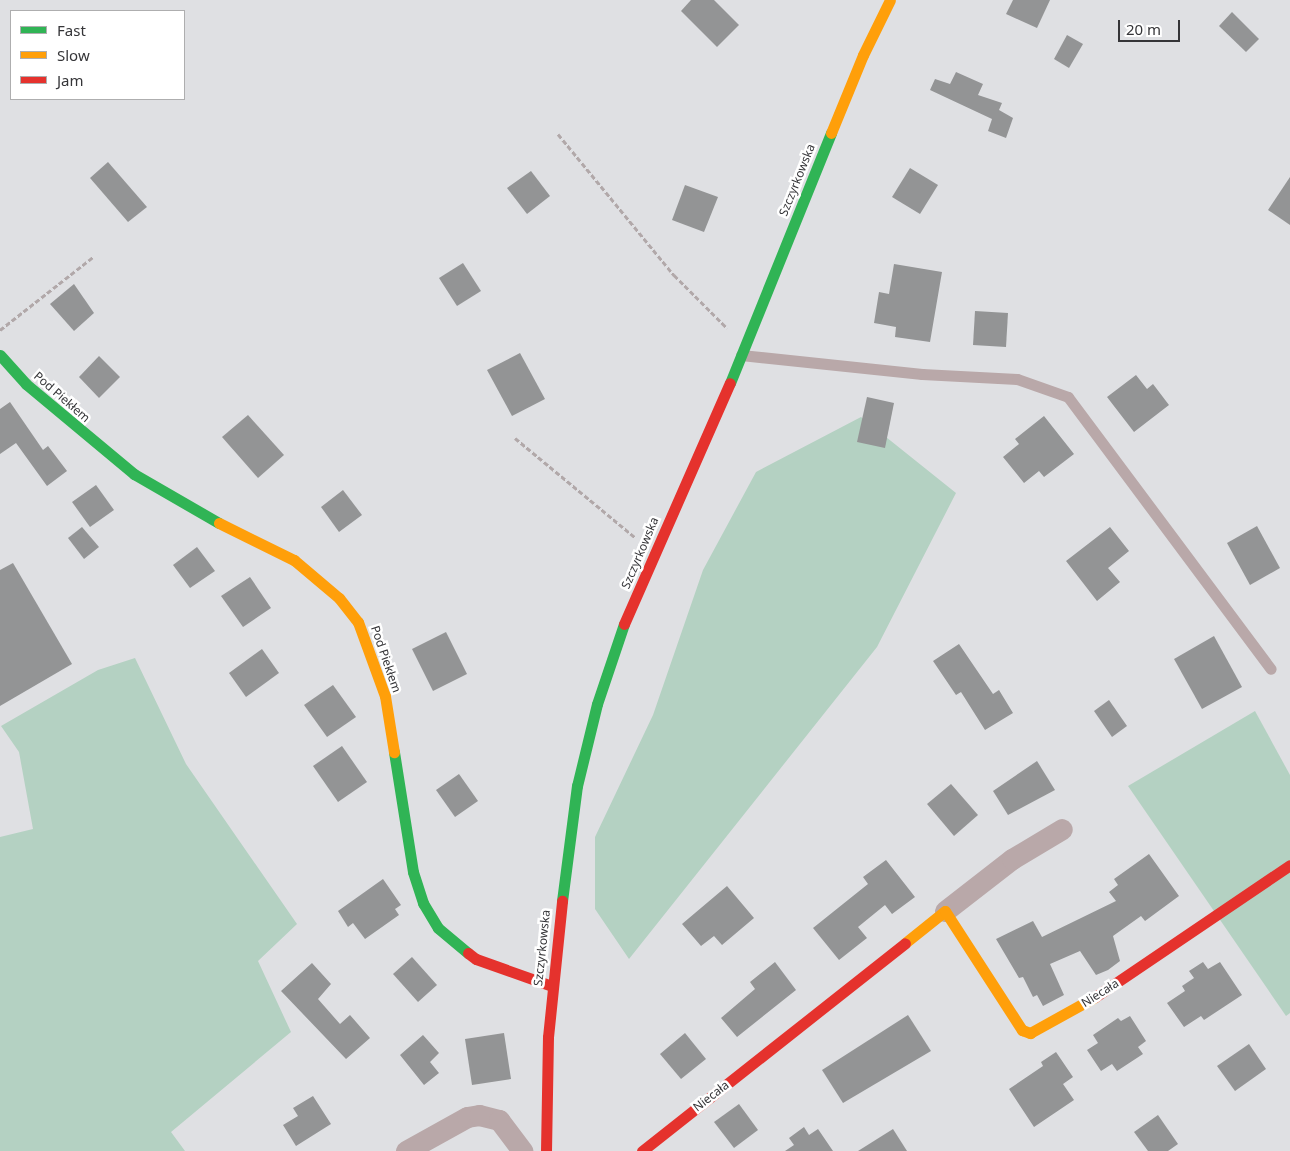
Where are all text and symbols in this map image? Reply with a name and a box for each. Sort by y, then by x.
legend [10,10,185,100]
scale bar [1120,10,1182,42]
text: 20 m [1126,19,1161,39]
text: Fast [57,20,86,40]
text: Slow [57,45,90,65]
text: Jam [57,70,84,90]
street label: Szczyrkowska [776,142,818,218]
street label: Pod Piekłem [31,369,93,425]
street label: Szczyrkowska [618,515,662,591]
street label: Pod Piekłem [368,624,404,694]
street label: Szczyrkowska [531,909,553,987]
street label: Niecała [1079,976,1121,1010]
street label: Niecała [690,1078,732,1114]

